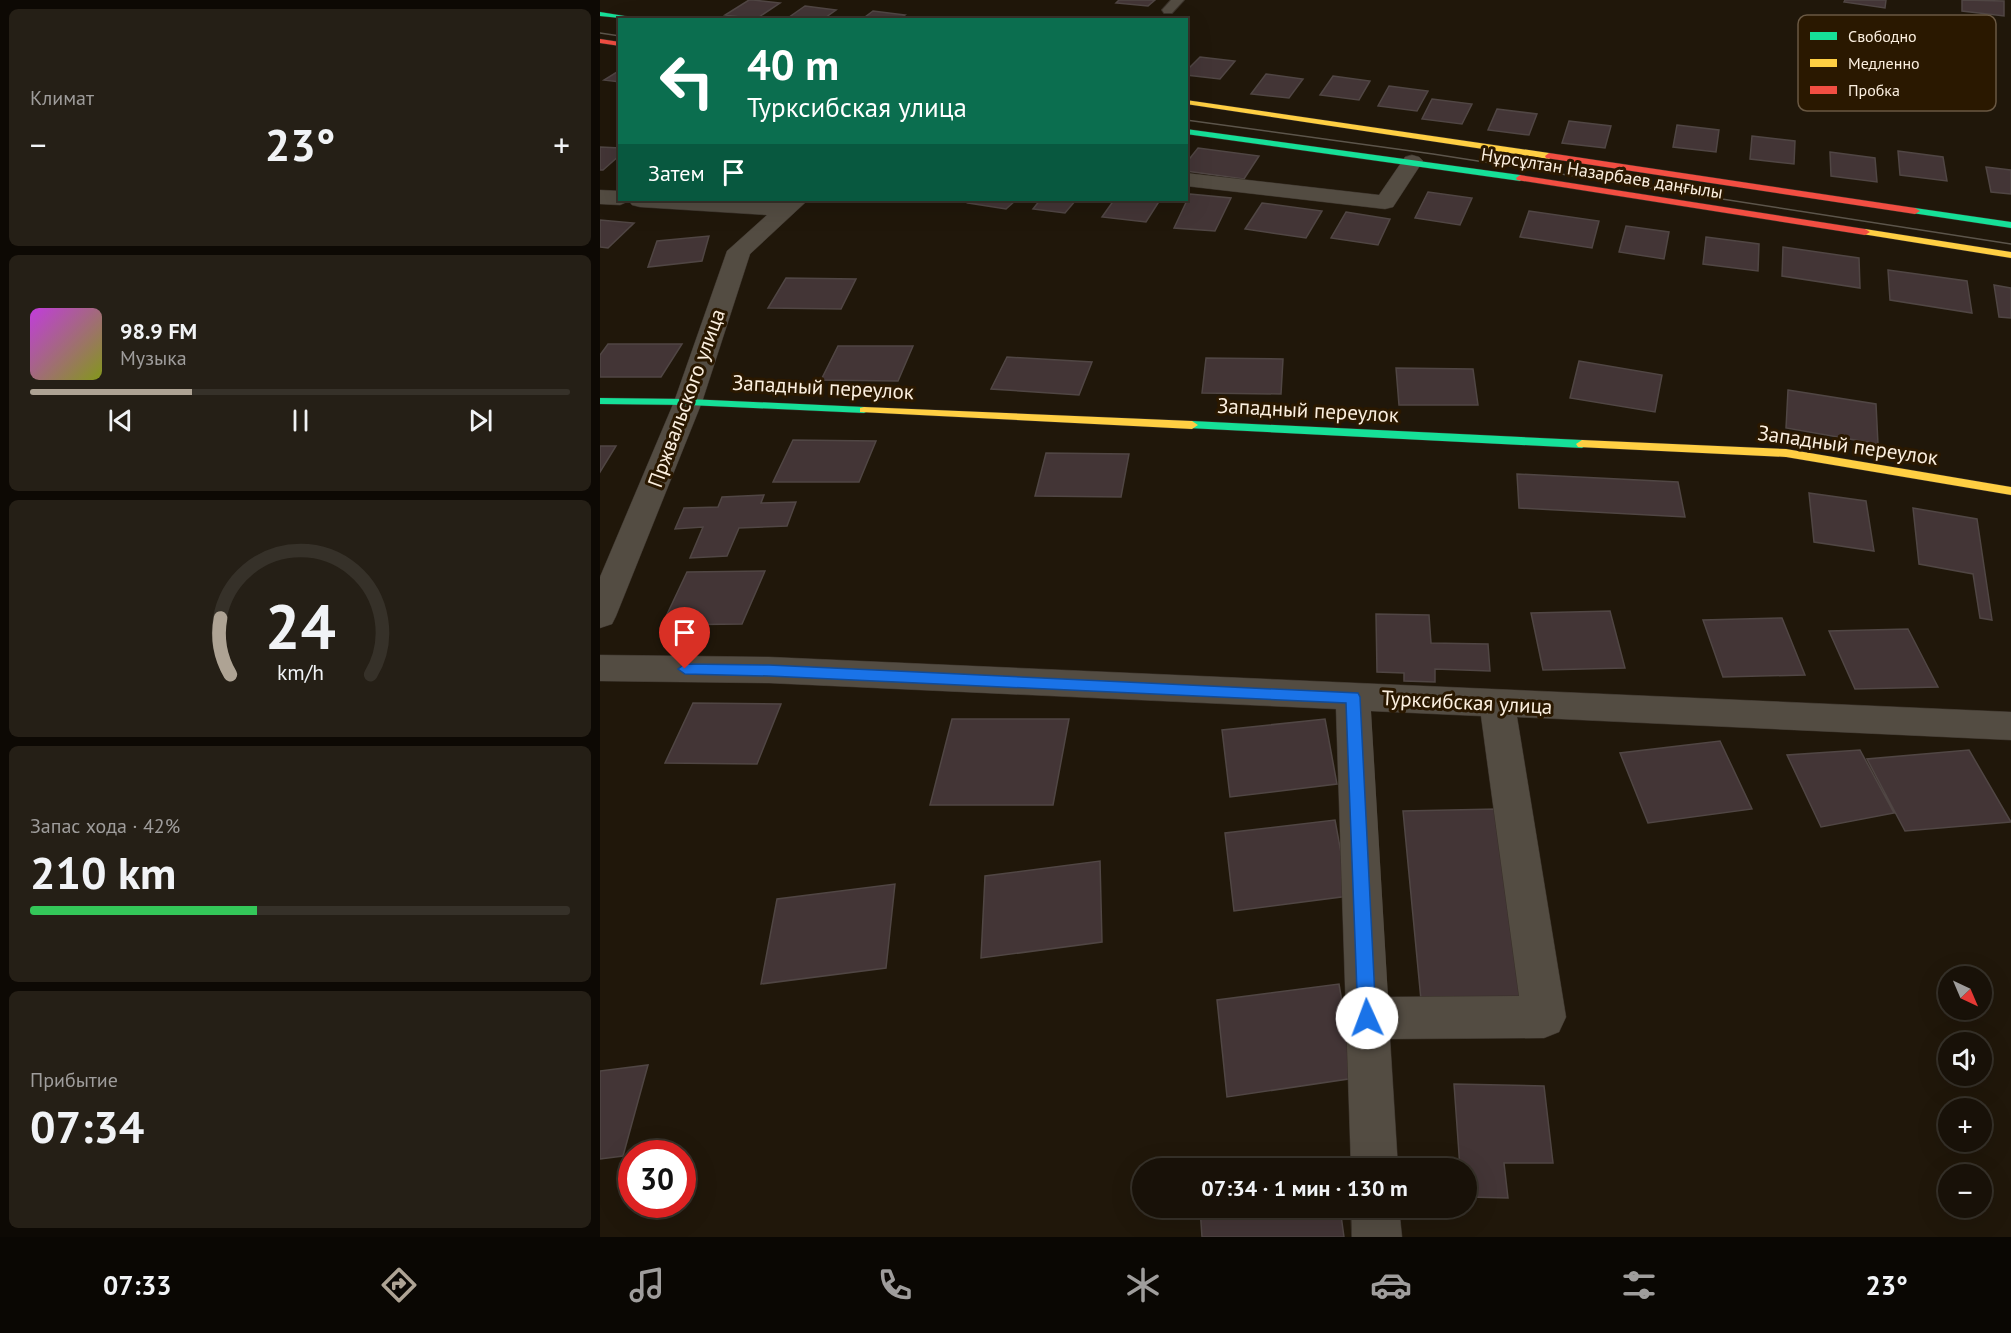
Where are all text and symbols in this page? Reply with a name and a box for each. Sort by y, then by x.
legend [1798,15,1996,111]
text: Свободно [1848,26,1917,46]
text: 40 m [747,37,839,92]
icon: left [648,42,726,120]
text: Медленно [1848,53,1920,73]
text: Пробка [1848,80,1900,100]
text: Климат [30,85,94,111]
text: Турксибская улица [747,90,967,124]
text: 23° [265,115,335,173]
text: − [30,123,47,166]
text: + [553,123,570,166]
street label: Нұрсұлтан Назарбаев даңғылы [1479,143,1725,203]
icon: arrive [717,156,750,189]
text: Затем [648,159,705,187]
street label: Пржвальского улица [641,305,731,491]
text: 98.9 FM [120,317,197,345]
text: Музыка [120,345,187,371]
street label: Западный переулок [731,369,915,405]
street label: Западный переулок [1216,392,1400,428]
icon: previous [104,404,137,437]
icon: pause [284,404,317,437]
icon: next [464,404,497,437]
street label: Западный переулок [1756,419,1940,471]
text: 24 [265,586,335,667]
pin [659,607,710,669]
icon: arrive [668,616,701,649]
text: km/h [276,659,323,687]
street label: Турксибская улица [1381,684,1553,720]
text: Запас хода · 42% [30,813,180,839]
text: 210 km [30,843,176,901]
north arrow [1938,966,1992,1020]
map controls [1938,966,1992,1218]
position arrow [1335,986,1399,1050]
button: sound [1938,1032,1992,1086]
text: Прибытие [30,1067,118,1093]
text: 07:34 [30,1097,144,1155]
button: + [1938,1098,1992,1152]
speed limit sign: 30 [618,1140,696,1218]
button: − [1938,1164,1992,1218]
text: 07:34 · 1 мин · 130 m [1201,1174,1408,1202]
icon: directions [378,1264,420,1306]
icon: music [626,1264,668,1306]
icon: phone [874,1264,916,1306]
icon: climate [1122,1264,1164,1306]
icon: car [1370,1264,1412,1306]
icon: filters [1618,1264,1660,1306]
text: 07:33 [103,1268,172,1302]
text: 23° [1866,1268,1908,1302]

